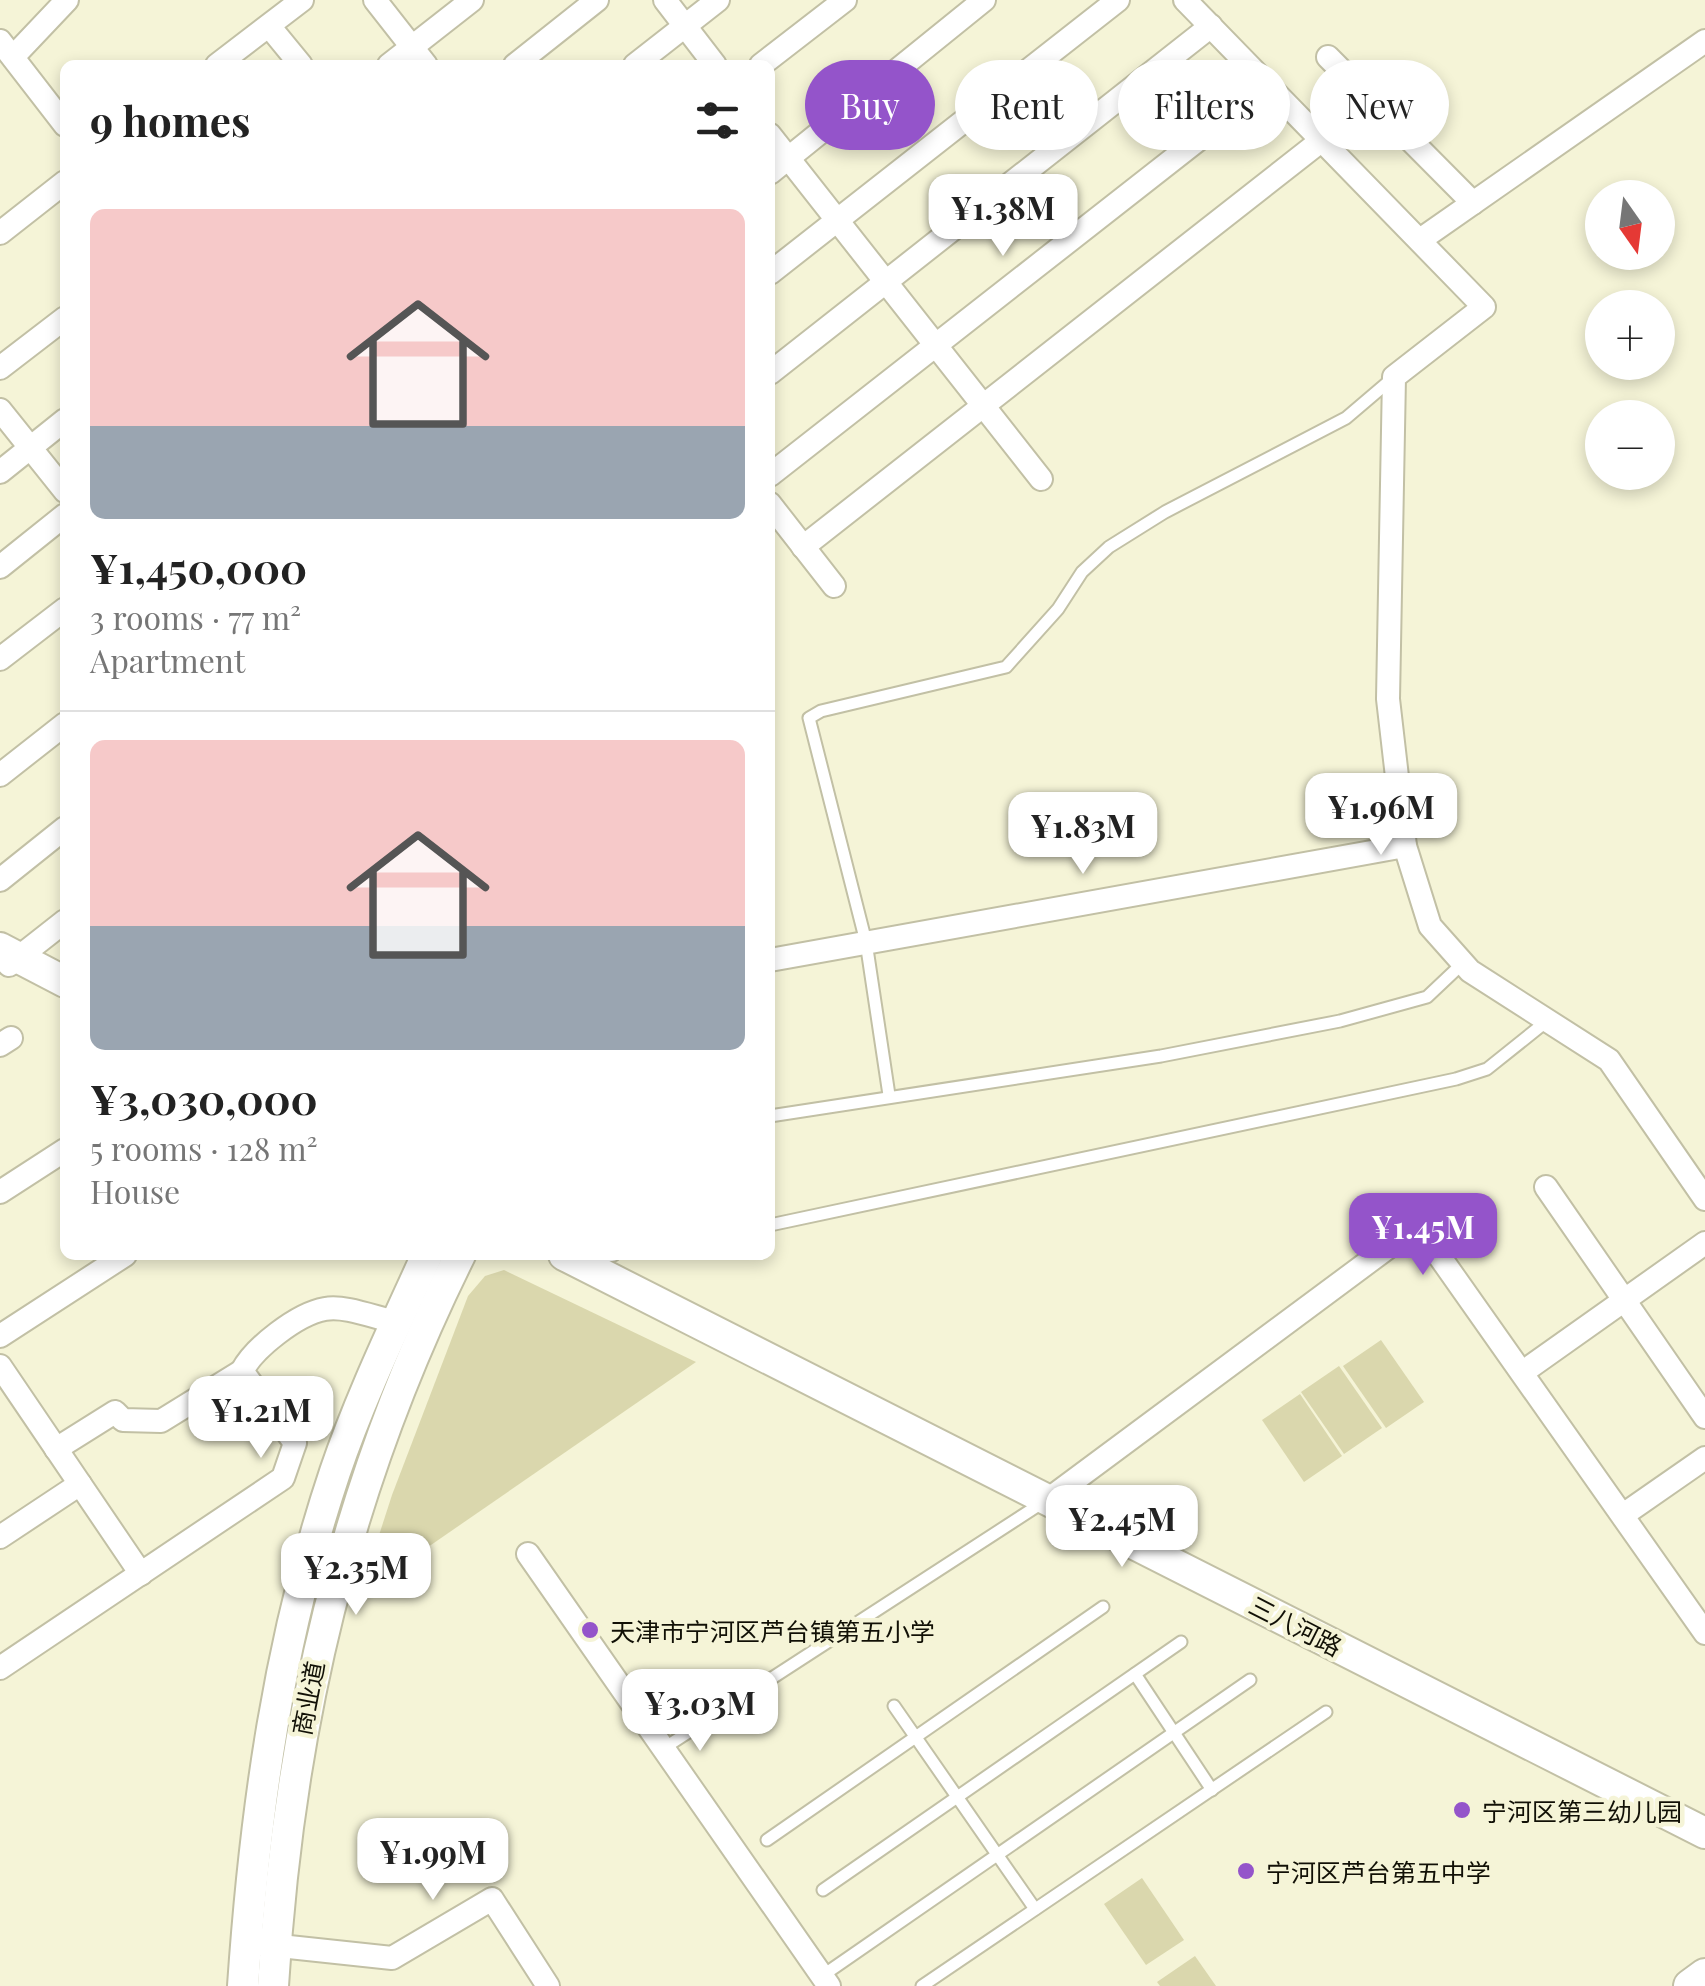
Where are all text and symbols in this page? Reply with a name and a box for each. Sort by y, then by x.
chip: Buy [805,60,935,150]
chip: Rent [955,60,1098,150]
chip: Filters [1118,60,1290,150]
chip: New [1310,60,1449,150]
text: 9 homes [90,92,250,148]
icon: filters [690,93,745,148]
pin: ¥1.38M [922,174,1084,259]
north arrow [1585,180,1675,270]
map controls [1585,180,1675,490]
text: ¥1.38M [951,185,1055,228]
icon: home [328,274,508,454]
button: + [1585,290,1675,380]
button: − [1585,400,1675,490]
text: ¥1,450,000 [90,539,307,595]
text: 3 rooms · 77 m² [90,595,301,638]
text: Apartment [90,638,245,681]
pin: ¥1.96M [1300,773,1462,858]
text: ¥1.96M [1327,784,1435,827]
pin: ¥1.83M [1002,792,1164,877]
text: ¥1.83M [1030,803,1136,846]
icon: home [328,805,508,985]
text: ¥3,030,000 [90,1070,318,1126]
text: 5 rooms · 128 m² [90,1126,318,1169]
text: House [90,1169,180,1212]
pin: ¥1.45M [1342,1193,1504,1278]
text: ¥1.45M [1371,1204,1475,1247]
pin: ¥1.21M [180,1376,342,1461]
text: ¥1.21M [210,1387,312,1430]
pin: ¥2.45M [1041,1485,1203,1570]
text: ¥2.45M [1068,1496,1176,1539]
pin: ¥2.35M [275,1533,437,1618]
text: ¥2.35M [303,1544,409,1587]
street label: 三八河路 [1244,1588,1348,1662]
place label: 天津市宁河区芦台镇第五小学 [610,1614,935,1647]
marker: 天津市宁河区芦台镇第五小学 [579,1619,601,1641]
street label: 商业道 [284,1658,330,1738]
pin: ¥3.03M [619,1669,781,1754]
text: ¥3.03M [644,1680,756,1723]
place label: 宁河区第三幼儿园 [1482,1794,1682,1827]
marker: 宁河区第三幼儿园 [1451,1799,1473,1821]
pin: ¥1.99M [352,1818,514,1903]
text: ¥1.99M [379,1829,487,1872]
place label: 宁河区芦台第五中学 [1266,1855,1491,1888]
marker: 宁河区芦台第五中学 [1235,1860,1257,1882]

